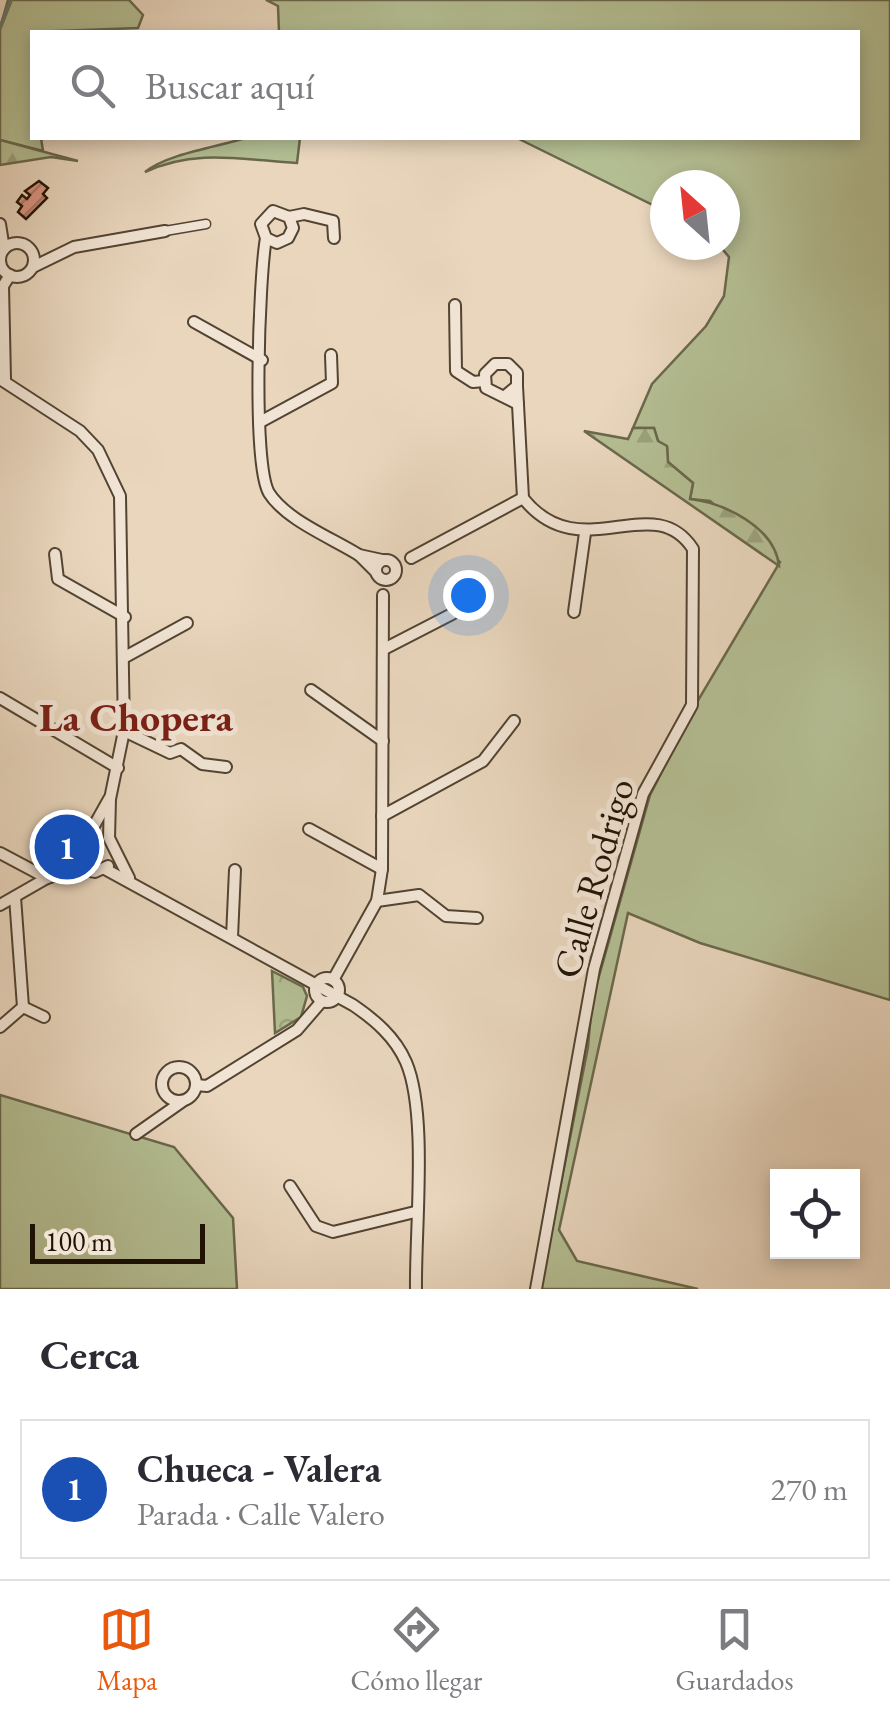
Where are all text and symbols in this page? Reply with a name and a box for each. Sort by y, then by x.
search box [30,30,860,140]
icon: search [65,58,120,113]
text: Buscar aquí [145,61,314,110]
north arrow [650,170,740,260]
your location [443,570,494,621]
district label: La Chopera [39,691,234,743]
street label: Calle Rodrigo [541,773,645,983]
pin: 1 [34,810,100,884]
map controls [770,1169,860,1259]
button: locate [770,1169,860,1259]
scale bar [30,1219,205,1264]
text: 100 m [45,1223,113,1259]
text: Cerca [40,1327,139,1382]
text: Chueca - Valera [137,1444,381,1493]
text: 1 [66,1468,83,1510]
text: 270 m [771,1468,848,1510]
text: Parada · Calle Valero [137,1493,385,1535]
tab: Mapa [96,1602,157,1698]
tab: Cómo llegar [350,1602,482,1698]
tab: Guardados [675,1602,794,1698]

